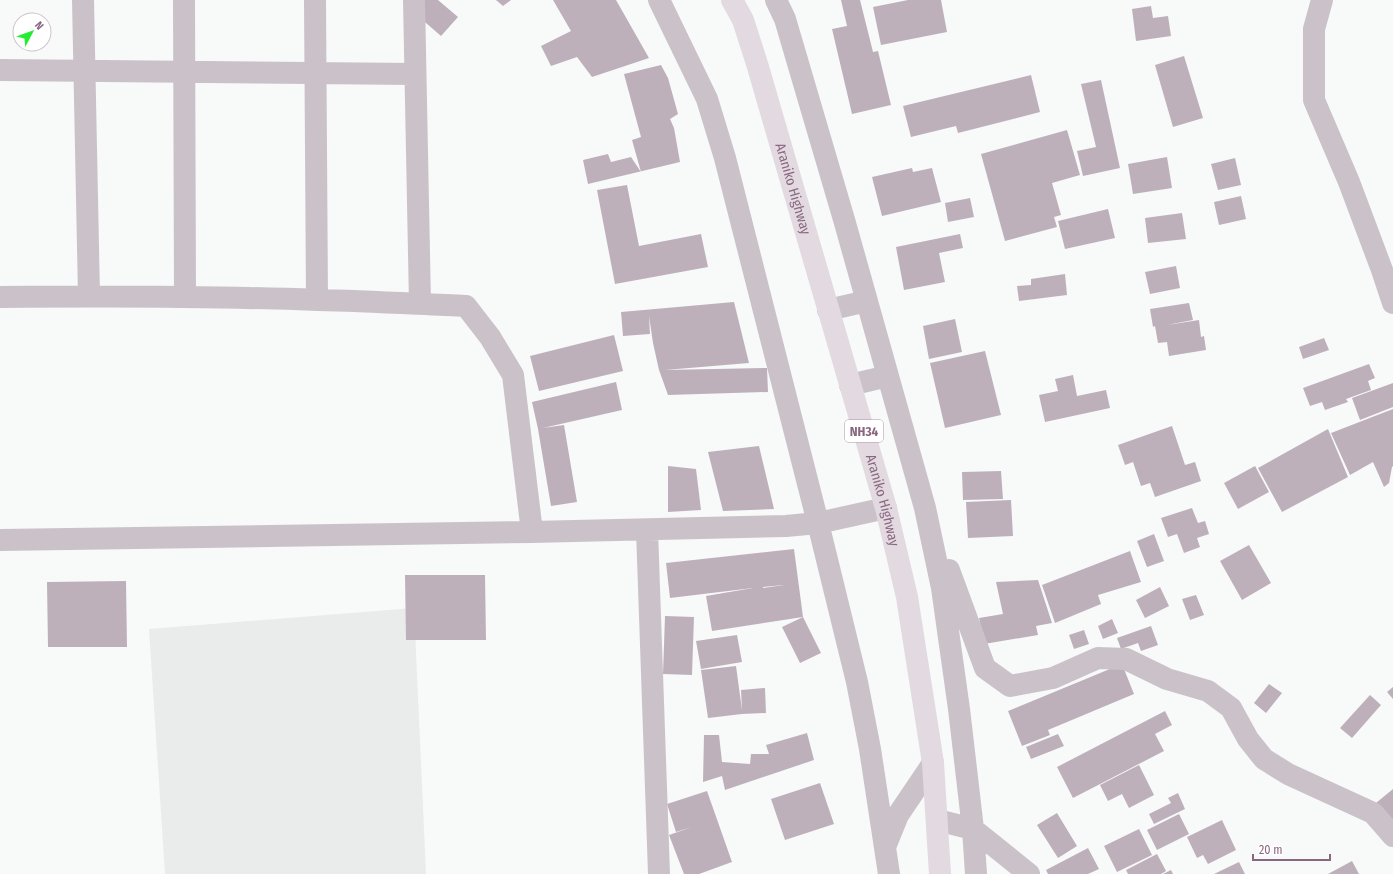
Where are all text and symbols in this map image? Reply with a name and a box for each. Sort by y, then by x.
north arrow [12,12,52,52]
text: N [32,19,46,33]
street label: Araniko Highway [772,141,815,237]
road number: NH34 [845,420,883,442]
street label: Araniko Highway [862,452,903,549]
scale bar [1253,836,1330,862]
text: 20 m [1259,843,1283,857]

